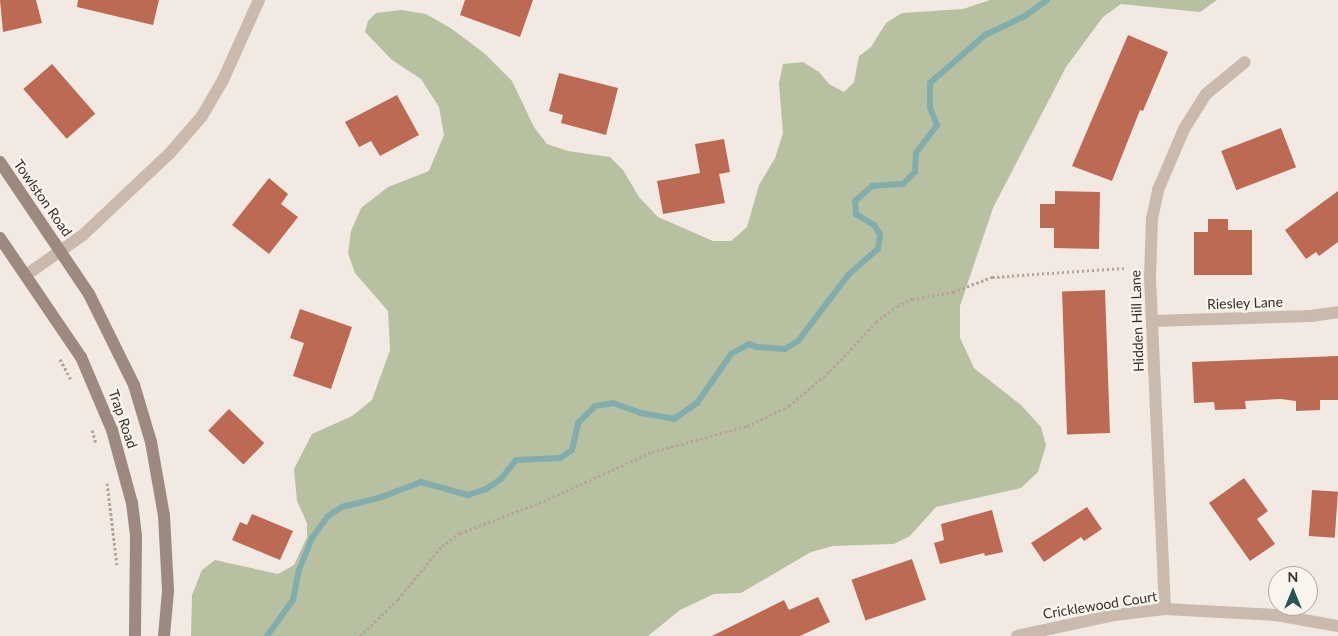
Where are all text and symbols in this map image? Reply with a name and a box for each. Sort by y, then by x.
street label: Towlston Road [10,156,76,240]
street label: Hidden Hill Lane [1127,270,1147,372]
street label: Riesley Lane [1207,293,1283,313]
street label: Trap Road [105,387,141,451]
north arrow [1268,566,1318,616]
text: N [1288,568,1298,585]
street label: Cricklewood Court [1042,588,1158,622]

